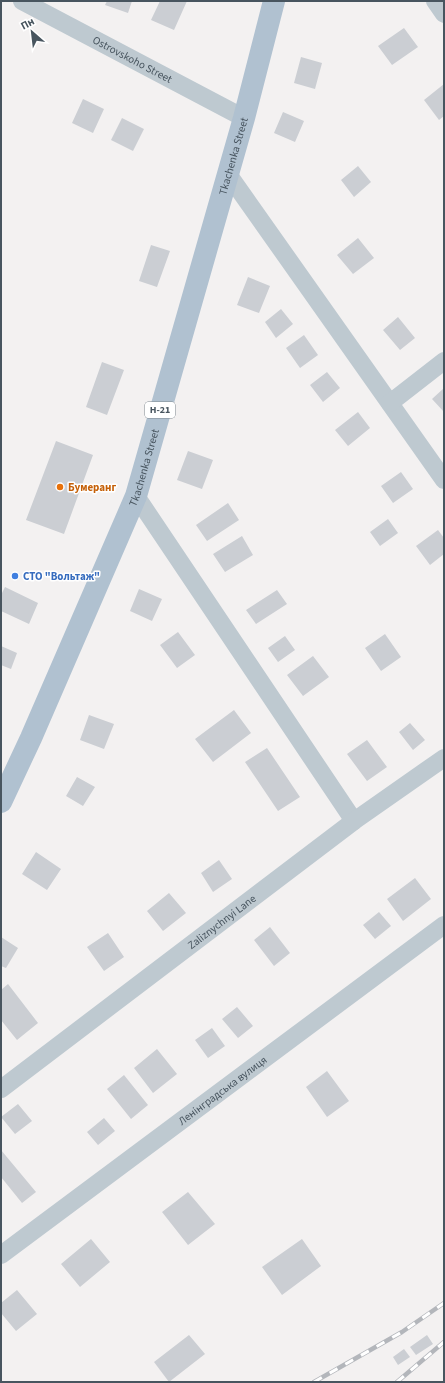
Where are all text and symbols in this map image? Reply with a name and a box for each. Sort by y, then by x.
north arrow [12,12,52,52]
text: Пн [18,14,37,33]
street label: Ostrovskoho Street [90,32,175,87]
street label: Tkachenka Street [215,115,251,197]
road number: Н-21 [145,402,175,418]
street label: Tkachenka Street [125,427,162,509]
place label: Бумеранг [68,480,116,495]
marker: Бумеранг [55,482,65,492]
place label: СТО "Вольтаж" [23,569,100,584]
marker: СТО "Вольтаж" [10,571,20,581]
street label: Zaliznychnyi Lane [184,890,259,952]
street label: Ленінградська вулиця [175,1052,270,1128]

